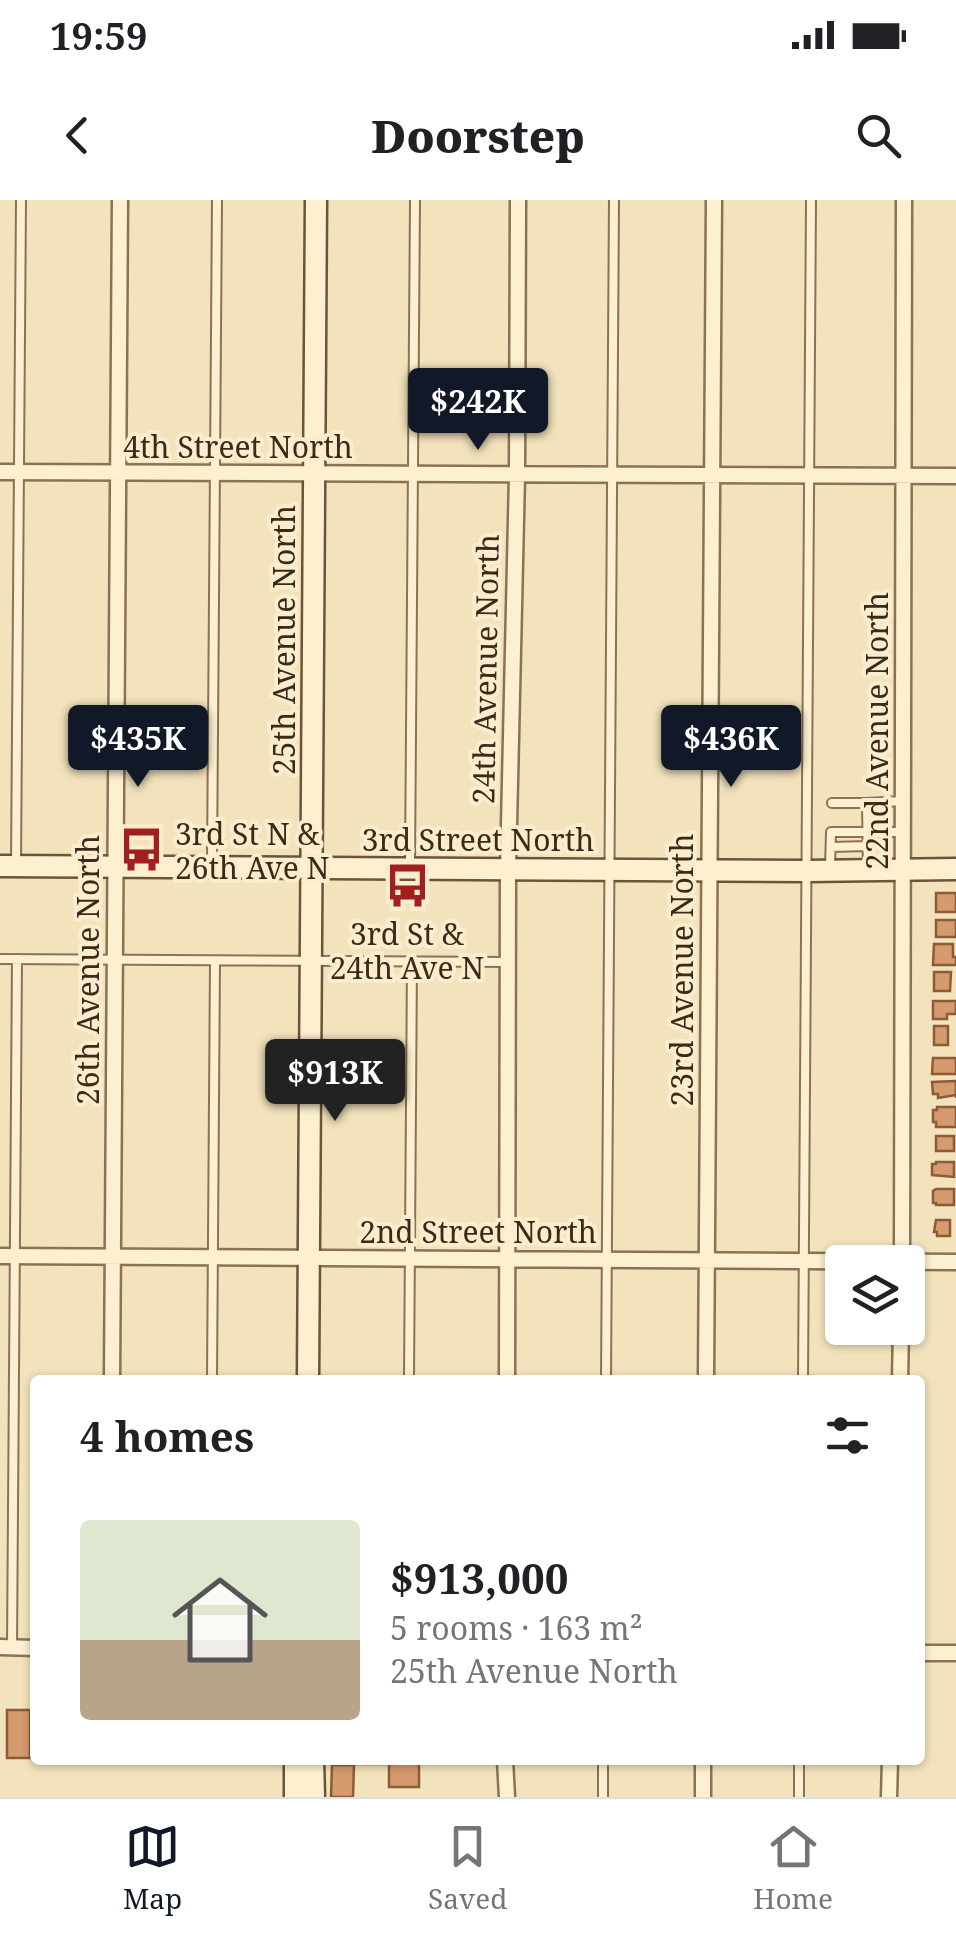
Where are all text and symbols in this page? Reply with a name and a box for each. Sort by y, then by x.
text: 19:59 [50,9,147,61]
text: Doorstep [371,105,585,166]
icon: back [50,108,105,163]
icon: search [851,108,906,163]
pin: $242K [408,368,548,453]
text: $242K [430,379,526,422]
street label: 4th Street North [123,426,353,467]
street label: 25th Avenue North [263,505,304,775]
street label: 24th Avenue North [462,534,508,804]
street label: 22nd Avenue North [856,592,897,870]
pin: $435K [68,705,208,790]
pin: $436K [661,705,801,790]
text: $435K [90,716,186,759]
text: $436K [683,716,779,759]
place label: 3rd St N & 26th Ave N [175,813,330,888]
street label: 3rd Street North [362,819,594,860]
bus stop icon: 3rd St N & 26th Ave N [118,826,166,874]
street label: 23rd Avenue North [661,834,702,1106]
street label: 26th Avenue North [67,835,108,1105]
bus stop icon: 3rd St & 24th Ave N [383,862,431,910]
place label: 3rd St & 24th Ave N [330,913,484,988]
pin: $913K [265,1039,405,1124]
text: $913K [287,1050,383,1093]
street label: 2nd Street North [359,1211,597,1252]
map controls [825,1245,925,1345]
button: layers [825,1245,925,1345]
text: 4 homes [80,1407,254,1464]
icon: filters [820,1408,875,1463]
text: $913,000 [390,1549,568,1606]
icon: home [160,1560,280,1680]
text: 5 rooms · 163 m² [390,1606,643,1649]
text: 25th Avenue North [390,1649,678,1692]
tab: Map [123,1819,182,1917]
tab: Saved [428,1819,507,1917]
tab: Home [753,1819,833,1917]

